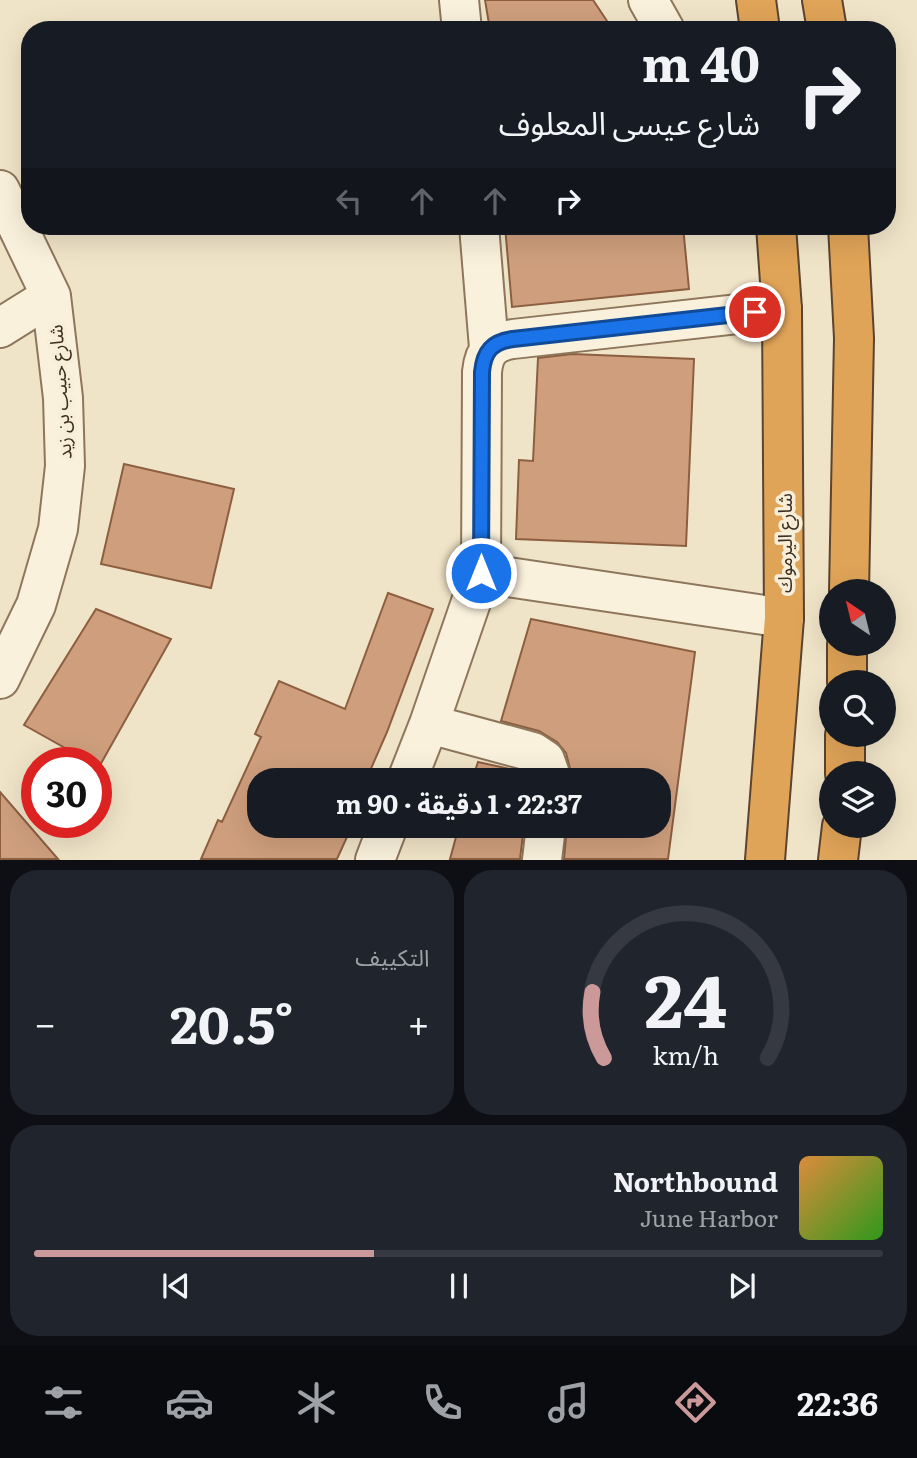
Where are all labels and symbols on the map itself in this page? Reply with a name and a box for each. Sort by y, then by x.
pin [725,282,785,342]
street label: شارع حبيب بن زيد [40,324,79,460]
street label: شارع اليرموك [770,493,799,593]
position arrow [444,536,518,610]
north arrow [819,579,896,656]
speed limit sign: 30 [21,747,112,838]

